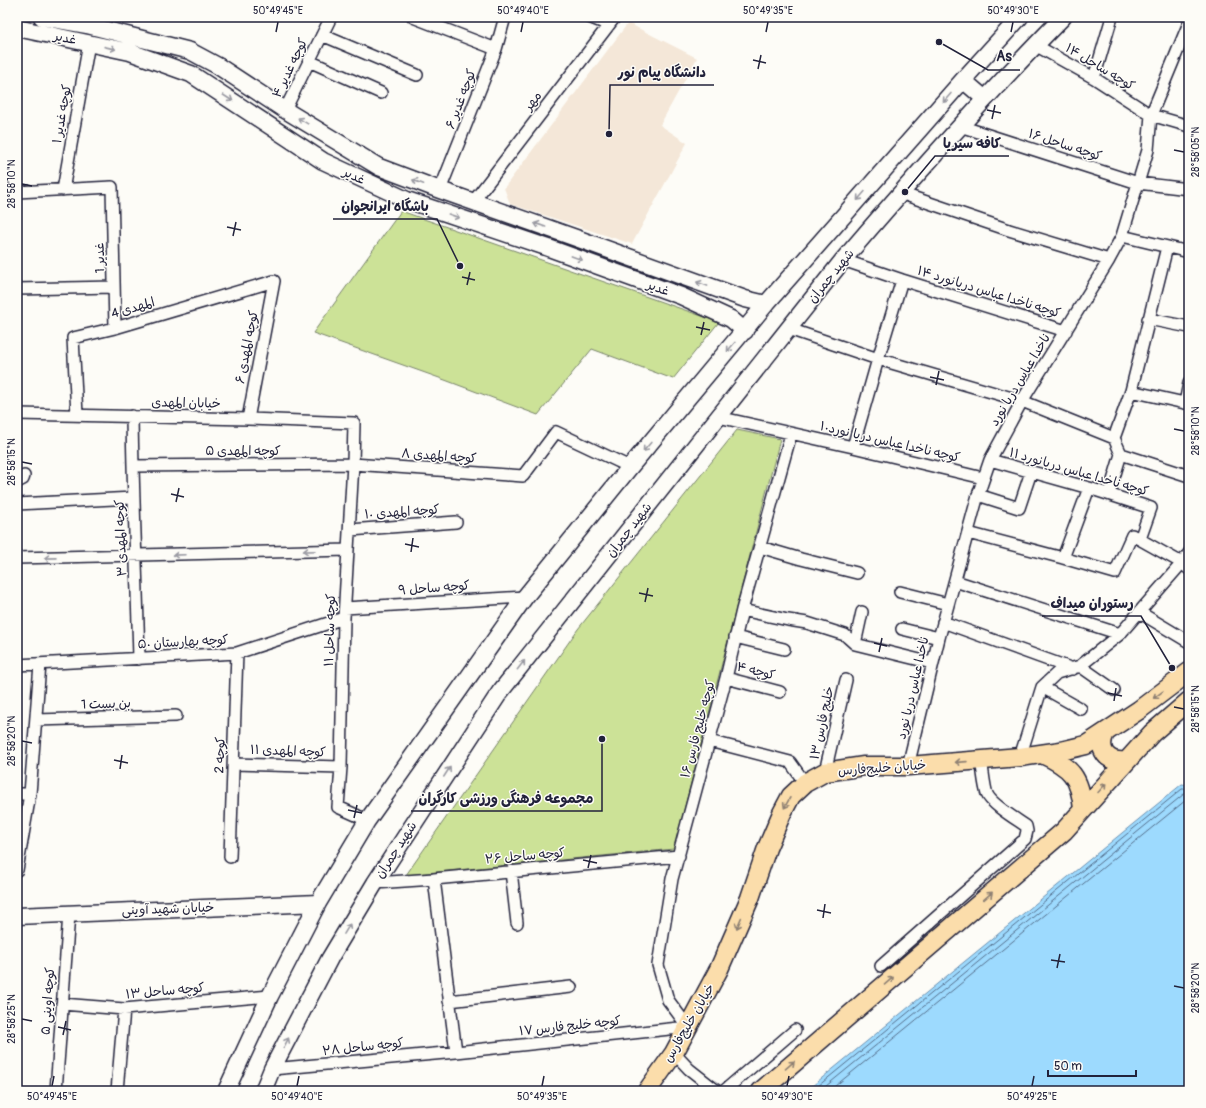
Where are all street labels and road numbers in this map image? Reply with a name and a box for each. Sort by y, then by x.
street label: غدیر [51,28,78,48]
street label: کوچه غدیر ۴ [269,35,312,101]
street label: کوچه ساحل ۱۴ [1062,40,1138,94]
street label: کوچه غدیر ۶ [442,66,480,131]
street label: کوچه غدیر ۱ [49,83,75,145]
street label: مهر [520,88,545,115]
street label: کوچه ساحل ۱۶ [1026,126,1104,165]
street label: غدیر [339,164,368,188]
street label: غدیر 1 [92,243,108,273]
street label: شهید چمران [804,246,858,306]
street label: کوچه ناخدا عباس دریانورد ۱۴ [915,263,1063,322]
street label: غدیر [644,276,671,299]
street label: المهدی 4 [109,294,157,322]
street label: کوچه المهدی ۶ [232,309,262,385]
street label: ناخدا عباس دریا نورد [986,331,1054,429]
street label: خیابان المهدی [151,394,221,412]
street label: کوچه ناخدا عباس دریا نورد۱۰ [818,418,962,466]
street label: کوچه المهدی ۵ [205,443,281,459]
street label: کوچه ناخدا عباس دریانورد ۱۱ [1007,444,1151,500]
street label: کوچه المهدی ۸ [401,445,478,467]
street label: کوچه المهدی ۳ [112,499,130,577]
street label: شهید چمران [603,500,655,560]
street label: کوچه المهدی ۱۰ [364,501,441,523]
street label: کوچه ساحل ۹ [398,577,471,598]
street label: کوچه ساحل ۱۱ [321,593,339,667]
street label: کوچه بهارستان ۵۰ [137,632,229,652]
street label: ناخدا عباس دریا نورد [893,635,933,741]
street label: کوچه ۴ [735,659,777,684]
street label: کوچه خلیج فارس ۱۶ [677,678,720,780]
street label: خلیج فارس ۱۳ [806,685,839,761]
street label: بن بست 1 [81,695,131,713]
street label: کوچه 2 [211,736,229,774]
street label: کوچه المهدی ۱۱ [250,742,327,760]
street label: خیابان خلیج‌فارس [837,757,927,780]
street label: شهید چمران [372,818,420,882]
street label: کوچه ساحل ۲۶ [484,844,566,867]
street label: خیابان شهید آوینی [121,899,215,920]
street label: کوچه اوینی ۵ [38,966,59,1035]
street label: کوچه ساحل ۱۳ [125,980,206,1002]
street label: خیابان خلیج‌فارس [660,981,719,1066]
street label: کوچه خلیج فارس ۱۷ [518,1013,622,1040]
street label: کوچه ساحل ۲۸ [322,1035,405,1059]

